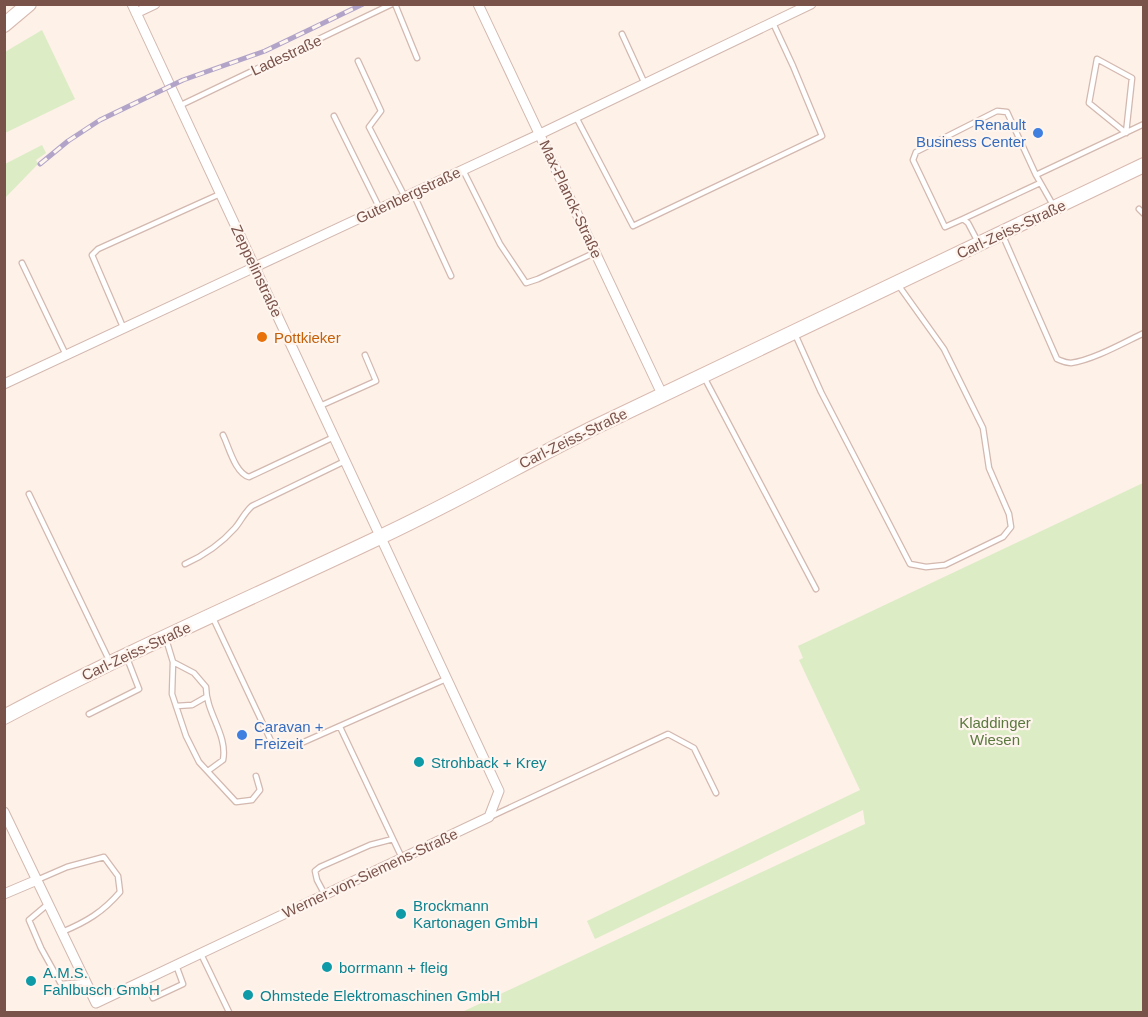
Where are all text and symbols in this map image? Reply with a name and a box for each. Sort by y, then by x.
street label: Ladestraße [248,31,324,79]
place label: Renault Business Center [916,116,1027,150]
marker: Renault Business Center [1031,126,1045,140]
street label: Max-Planck-Straße [536,137,606,261]
street label: Gutenbergstraße [353,163,463,227]
street label: Carl-Zeiss-Straße [954,196,1068,262]
street label: Zeppelinstraße [228,222,286,320]
place label: Pottkieker [274,329,341,346]
marker: Pottkieker [255,330,269,344]
street label: Carl-Zeiss-Straße [516,404,630,472]
street label: Carl-Zeiss-Straße [79,618,193,684]
park label: Kladdinger Wiesen [959,714,1031,748]
place label: Caravan + Freizeit [254,718,324,752]
marker: Caravan + Freizeit [235,728,249,742]
place label: Strohback + Krey [431,754,547,771]
marker: Strohback + Krey [412,755,426,769]
street label: Werner-von-Siemens-Straße [280,825,460,921]
place label: Brockmann Kartonagen GmbH [413,897,538,931]
marker: Brockmann Kartonagen GmbH [394,907,408,921]
place label: borrmann + fleig [339,959,448,976]
marker: borrmann + fleig [320,960,334,974]
place label: A.M.S. Fahlbusch GmbH [43,964,160,998]
marker: A.M.S. Fahlbusch GmbH [24,974,38,988]
place label: Ohmstede Elektromaschinen GmbH [260,987,500,1004]
marker: Ohmstede Elektromaschinen GmbH [241,988,255,1002]

